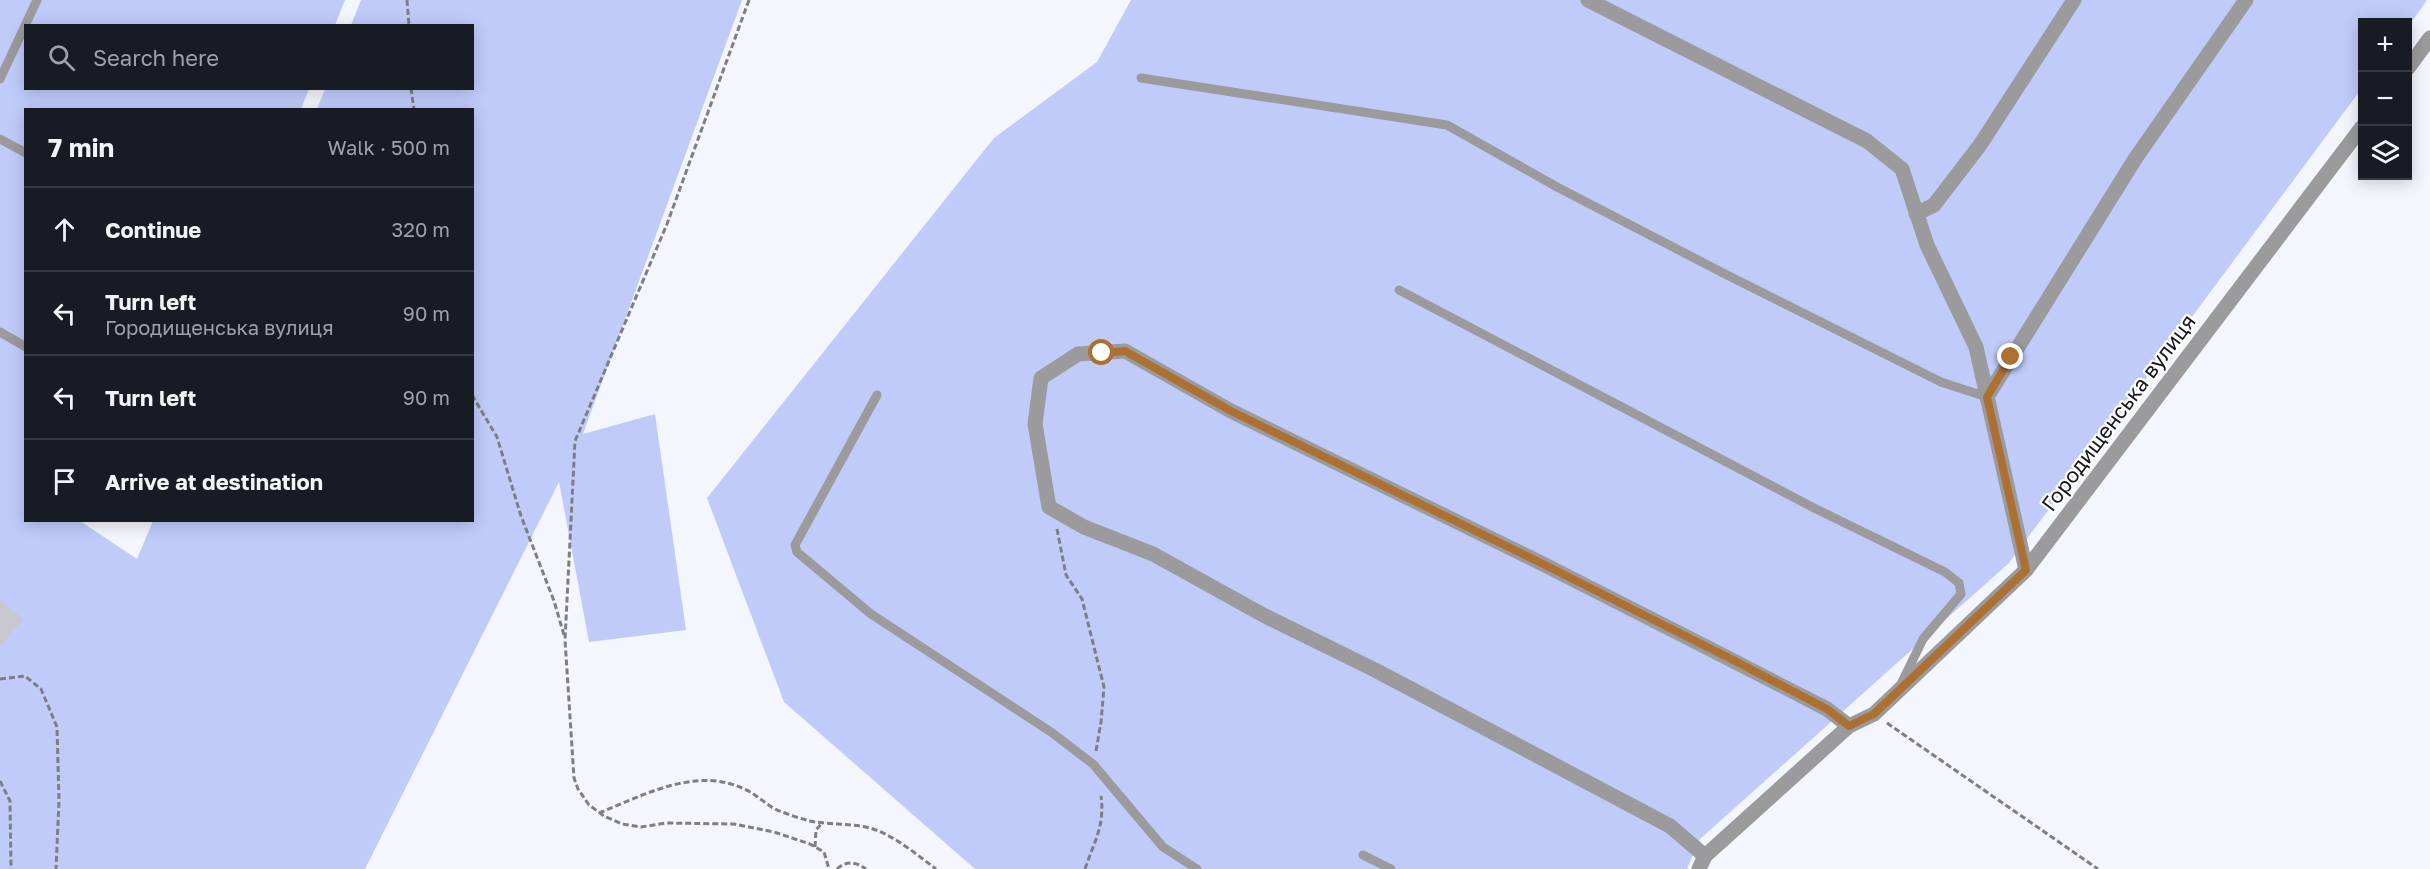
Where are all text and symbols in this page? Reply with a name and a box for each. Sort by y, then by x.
map controls [2358,18,2412,180]
button: + [2358,18,2412,72]
search box [24,24,474,90]
icon: search [45,41,78,74]
text: Search here [93,44,219,71]
button: − [2358,72,2412,126]
button: layers [2358,126,2412,180]
text: 7 min [48,132,114,163]
text: Walk · 500 m [328,135,450,159]
icon: ahead [48,213,81,246]
text: Continue [105,216,201,243]
text: 320 m [392,217,450,241]
text: Turn left [105,288,196,315]
icon: left [48,297,81,330]
text: 90 m [403,301,450,325]
street label: Городищенська вулиця [2036,309,2201,516]
text: Городищенська вулиця [105,315,334,339]
route start [1088,339,1114,365]
route end [1997,343,2023,369]
icon: left [48,381,81,414]
text: Turn left [105,384,196,411]
text: 90 m [403,385,450,409]
icon: arrive [48,465,81,498]
text: Arrive at destination [105,468,323,495]

